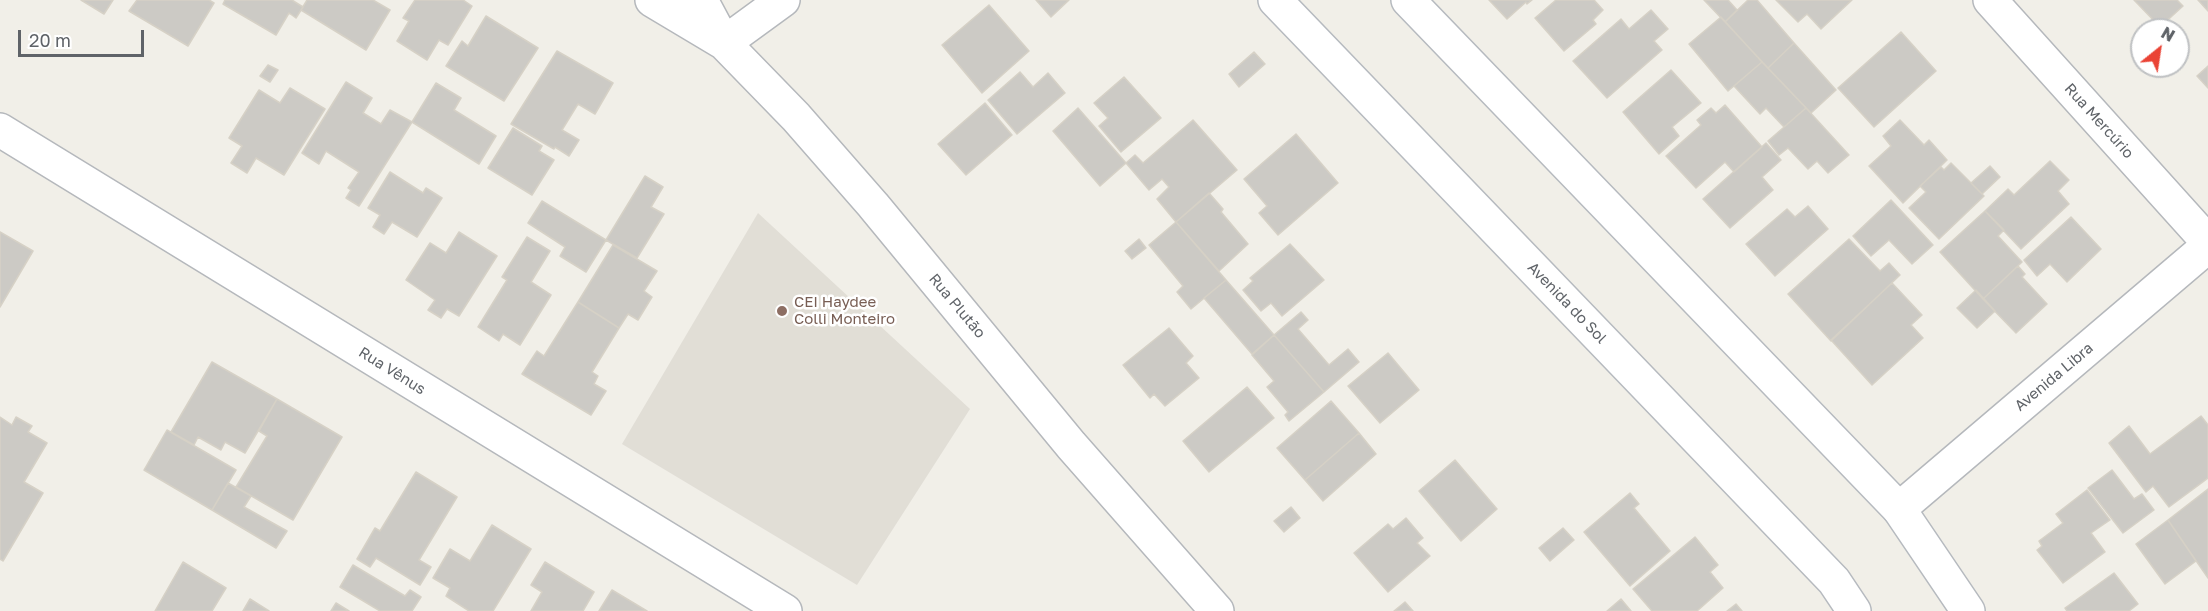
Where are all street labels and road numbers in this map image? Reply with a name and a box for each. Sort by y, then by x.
street label: Rua Mercúrio [2061,80,2137,162]
street label: Avenida do Sol [1524,259,1610,347]
street label: Rua Plutão [925,270,989,342]
street label: Avenida Libra [2011,339,2097,415]
street label: Rua Vênus [355,343,429,399]

